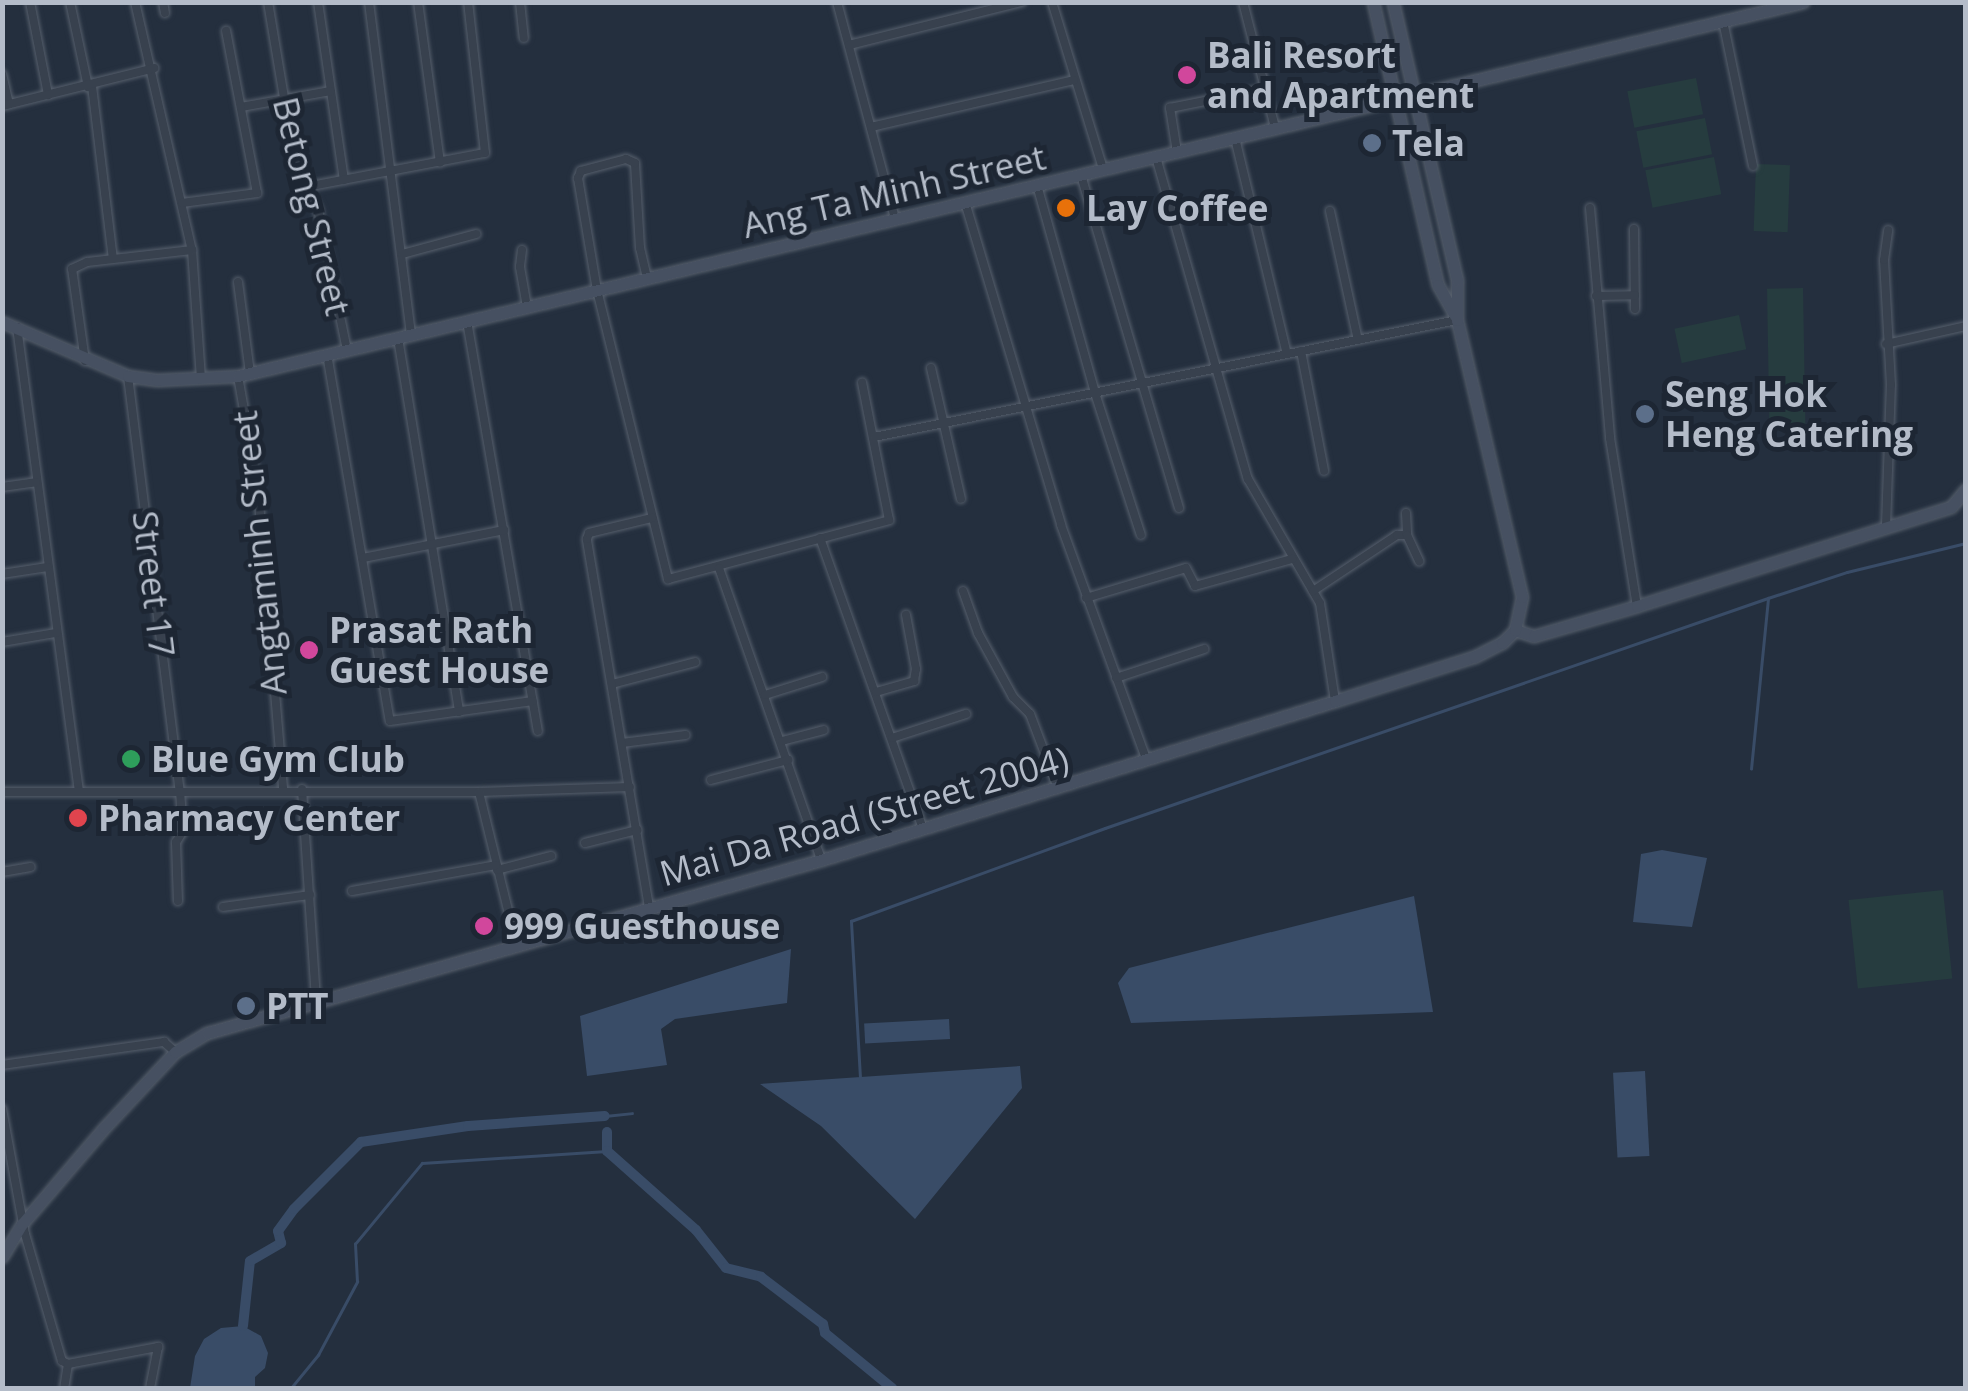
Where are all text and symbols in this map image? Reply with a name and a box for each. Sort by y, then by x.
place label: Bali Resort and Apartment [1207,34,1474,116]
marker: Bali Resort and Apartment [1176,64,1198,86]
street label: Betong Street [265,93,359,319]
place label: Tela [1392,122,1465,164]
marker: Tela [1361,132,1383,154]
street label: Ang Ta Minh Street [738,136,1050,246]
place label: Lay Coffee [1086,187,1268,229]
marker: Lay Coffee [1055,197,1077,219]
place label: Seng Hok Heng Catering [1665,373,1913,455]
marker: Seng Hok Heng Catering [1634,403,1656,425]
street label: Angtaminh Street [223,409,295,697]
street label: Street 17 [124,509,184,659]
place label: Prasat Rath Guest House [329,609,549,691]
marker: Prasat Rath Guest House [298,639,320,661]
place label: Blue Gym Club [151,738,405,780]
street label: Mai Da Road (Street 2004) [655,738,1073,894]
marker: Blue Gym Club [120,748,142,770]
place label: Pharmacy Center [98,797,400,839]
marker: Pharmacy Center [67,807,89,829]
place label: 999 Guesthouse [504,905,780,947]
marker: 999 Guesthouse [473,915,495,937]
place label: PTT [266,985,329,1027]
marker: PTT [235,995,257,1017]

